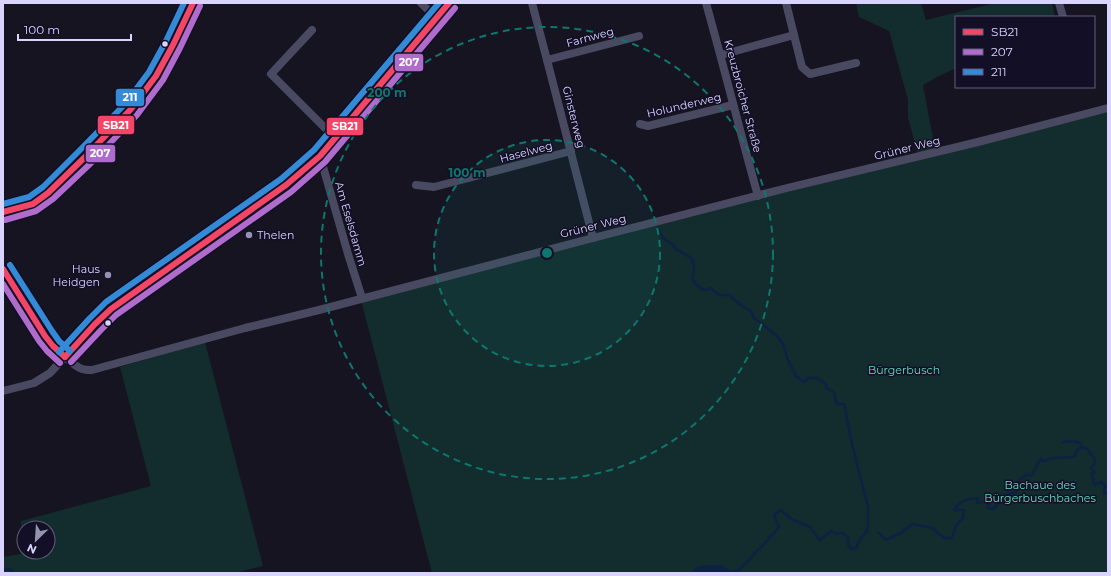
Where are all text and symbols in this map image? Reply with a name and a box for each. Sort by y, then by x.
scale bar [18,16,131,42]
legend [955,16,1095,88]
text: 100 m [24,22,60,37]
street label: Farnweg [565,24,615,50]
text: SB21 [991,24,1019,39]
street label: Kreuzbroicher Straße [721,38,765,154]
unlabelled marker [160,39,170,49]
text: 207 [991,44,1013,59]
line badge: 207 [394,53,424,72]
text: 207 [399,55,420,69]
text: 211 [991,64,1006,79]
text: 200 m [367,85,407,100]
street label: Ginsterweg [560,85,588,149]
line badge: 211 [115,88,145,107]
text: 211 [122,90,138,104]
street label: Holunderweg [645,90,723,120]
line badge: SB21 [97,115,135,135]
line badge: SB21 [326,117,364,136]
text: SB21 [103,118,129,132]
text: SB21 [332,119,358,133]
street label: Grüner Weg [873,133,941,163]
street label: Haselweg [498,138,554,166]
line badge: 207 [85,144,116,163]
text: 207 [90,146,111,160]
text: 100 m [449,165,485,180]
street label: Am Eselsdamm [332,180,370,268]
street label: Grüner Weg [559,211,627,241]
place label: Thelen [257,228,294,242]
marker: Thelen [244,230,254,240]
centre of rings [540,246,554,260]
place label: Haus Heidgen [52,262,101,289]
marker: Haus Heidgen [103,270,113,280]
unlabelled marker [103,318,113,328]
park label: Bürgerbusch [868,363,940,377]
park label: Bachaue des Bürgerbuschbaches [984,478,1096,505]
north arrow [16,520,56,560]
text: N [25,541,39,557]

